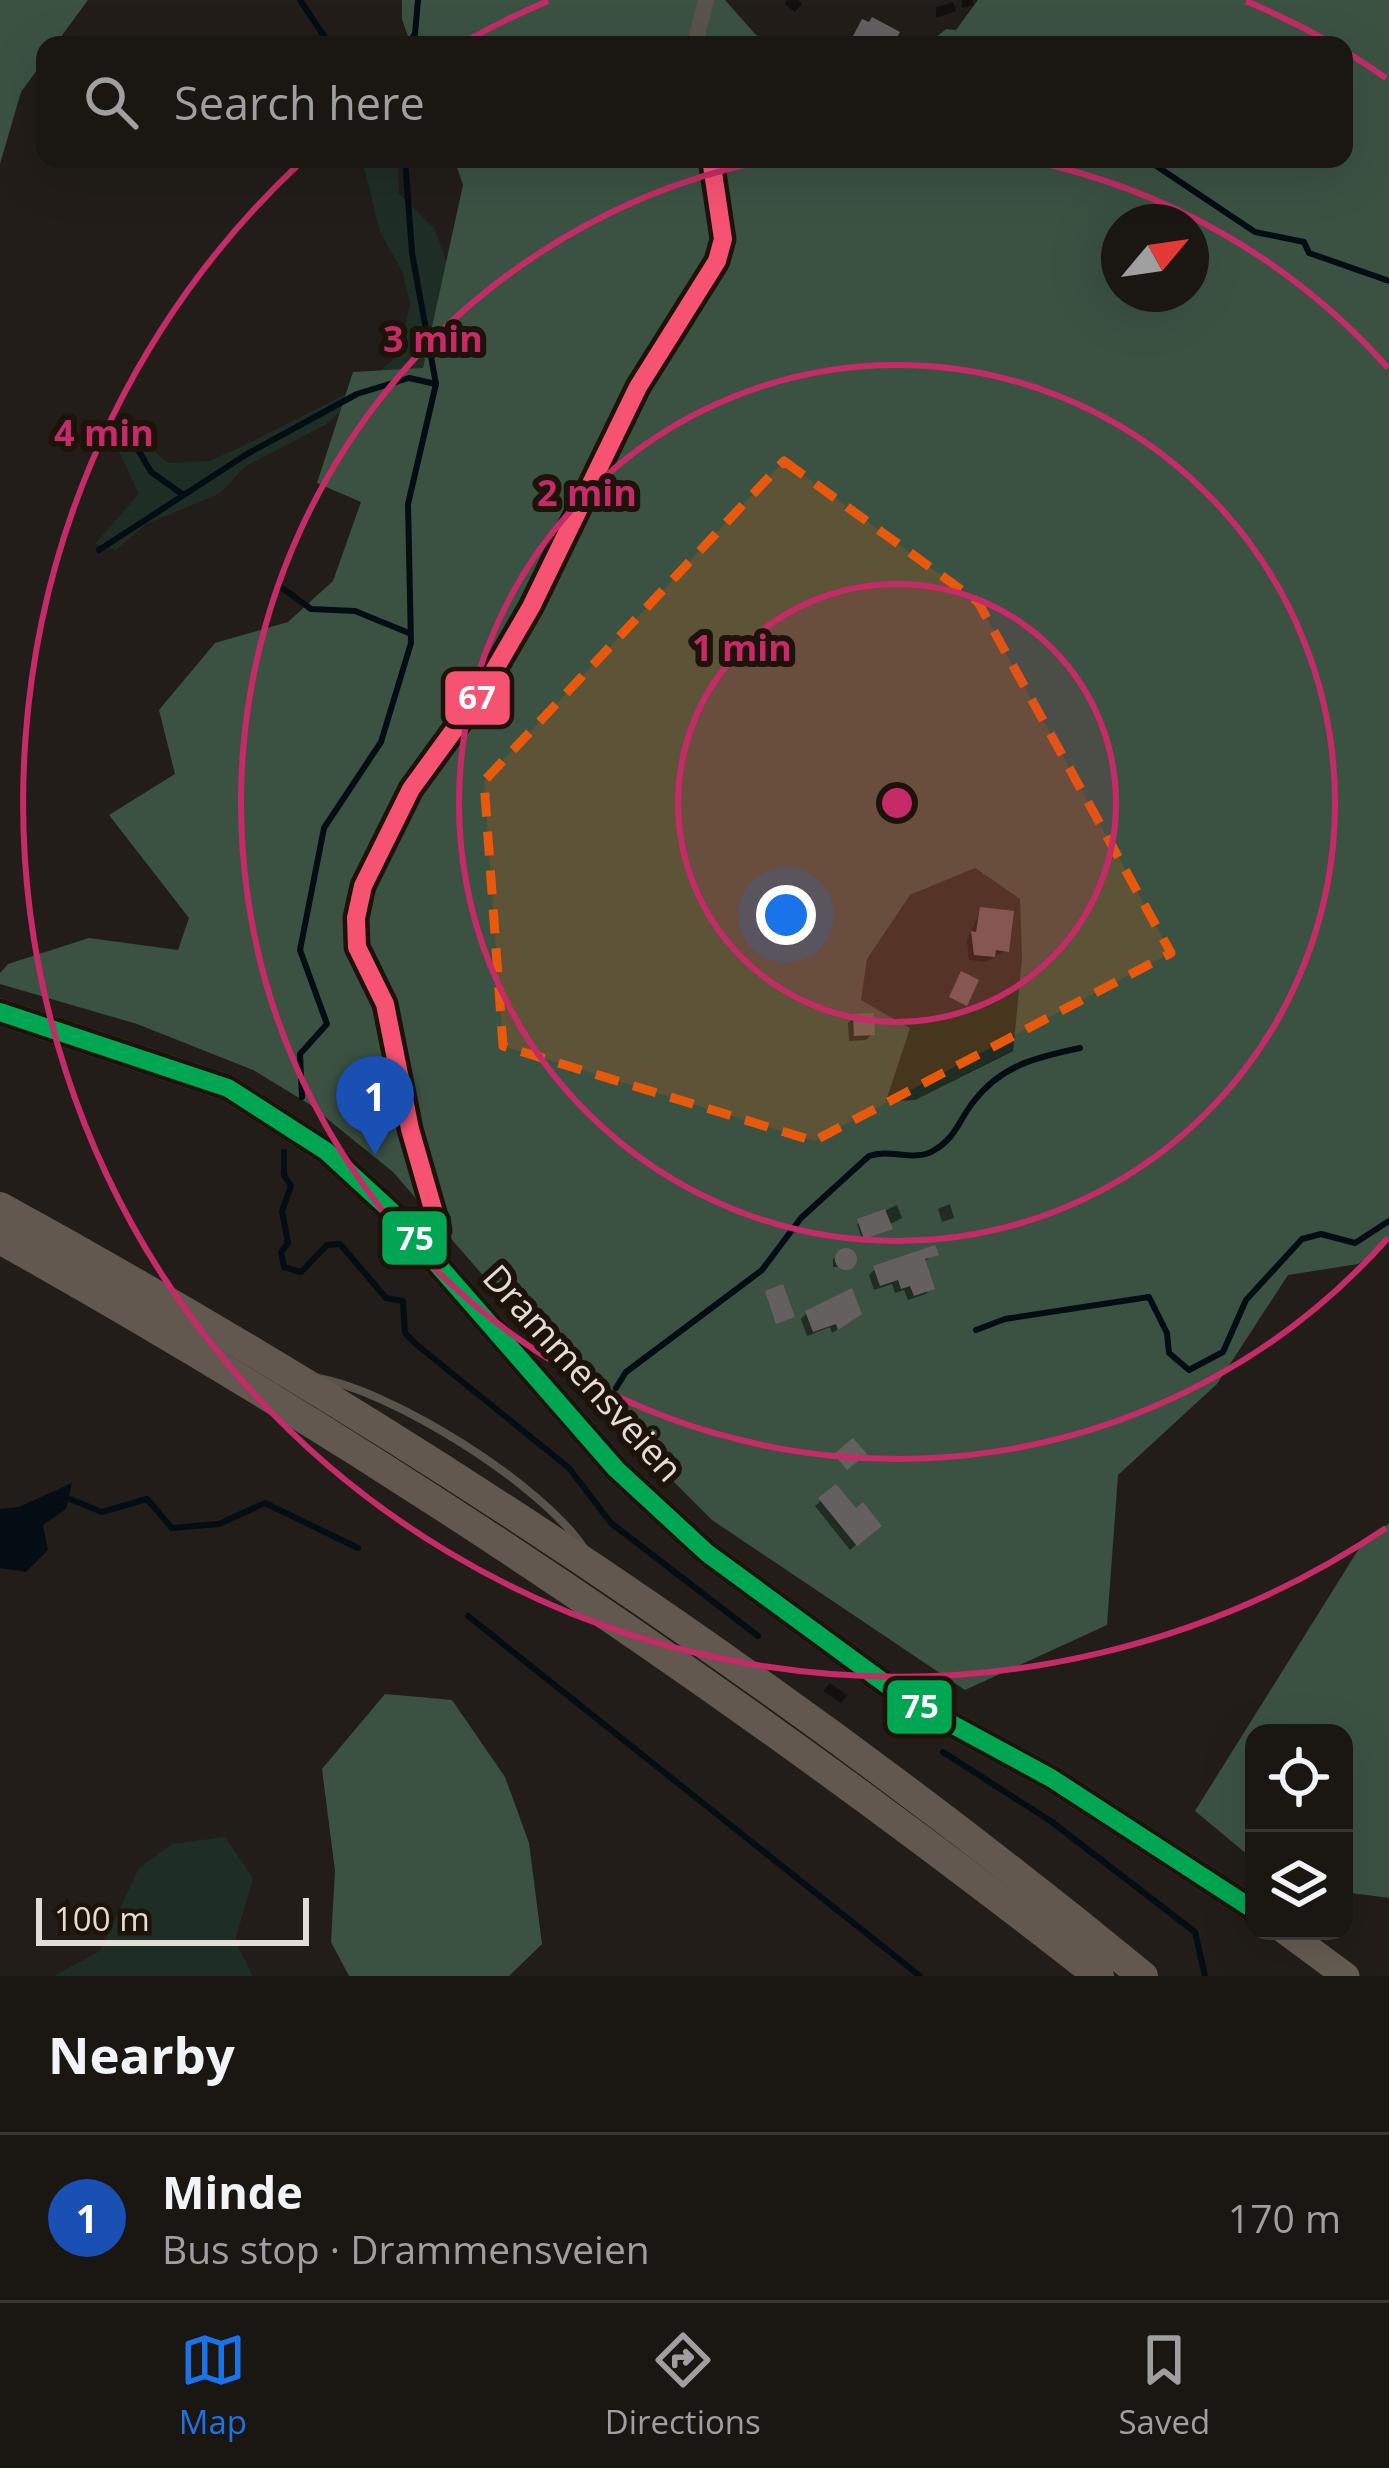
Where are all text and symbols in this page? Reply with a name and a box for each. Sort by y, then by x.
search box [36,36,1353,168]
icon: search [78,69,144,135]
text: Search here [174,72,425,133]
north arrow [1101,204,1209,312]
text: 3 min [383,314,483,363]
text: 4 min [54,408,154,457]
text: 2 min [537,468,637,517]
text: 1 min [692,623,792,672]
line badge: 67 [443,669,512,727]
text: 67 [458,674,496,719]
centre of rings [876,782,918,824]
your location [756,885,816,945]
pin: 1 [336,1056,414,1155]
line badge: 75 [380,1209,449,1267]
text: 75 [396,1215,434,1260]
street label: Drammensveien [473,1254,694,1492]
line badge: 75 [885,1678,954,1736]
text: 75 [901,1683,939,1728]
map controls [1245,1724,1353,1940]
button: locate [1245,1724,1353,1832]
button: layers [1245,1832,1353,1940]
scale bar [36,1892,309,1945]
text: 100 m [54,1896,150,1941]
text: Nearby [48,2019,235,2089]
text: Minde [162,2161,303,2222]
text: 1 [76,2191,98,2244]
text: 170 m [1228,2191,1341,2244]
text: Bus stop · Drammensveien [162,2222,650,2275]
tab: Map [179,2327,247,2444]
tab: Directions [605,2327,761,2444]
tab: Saved [1118,2327,1210,2444]

